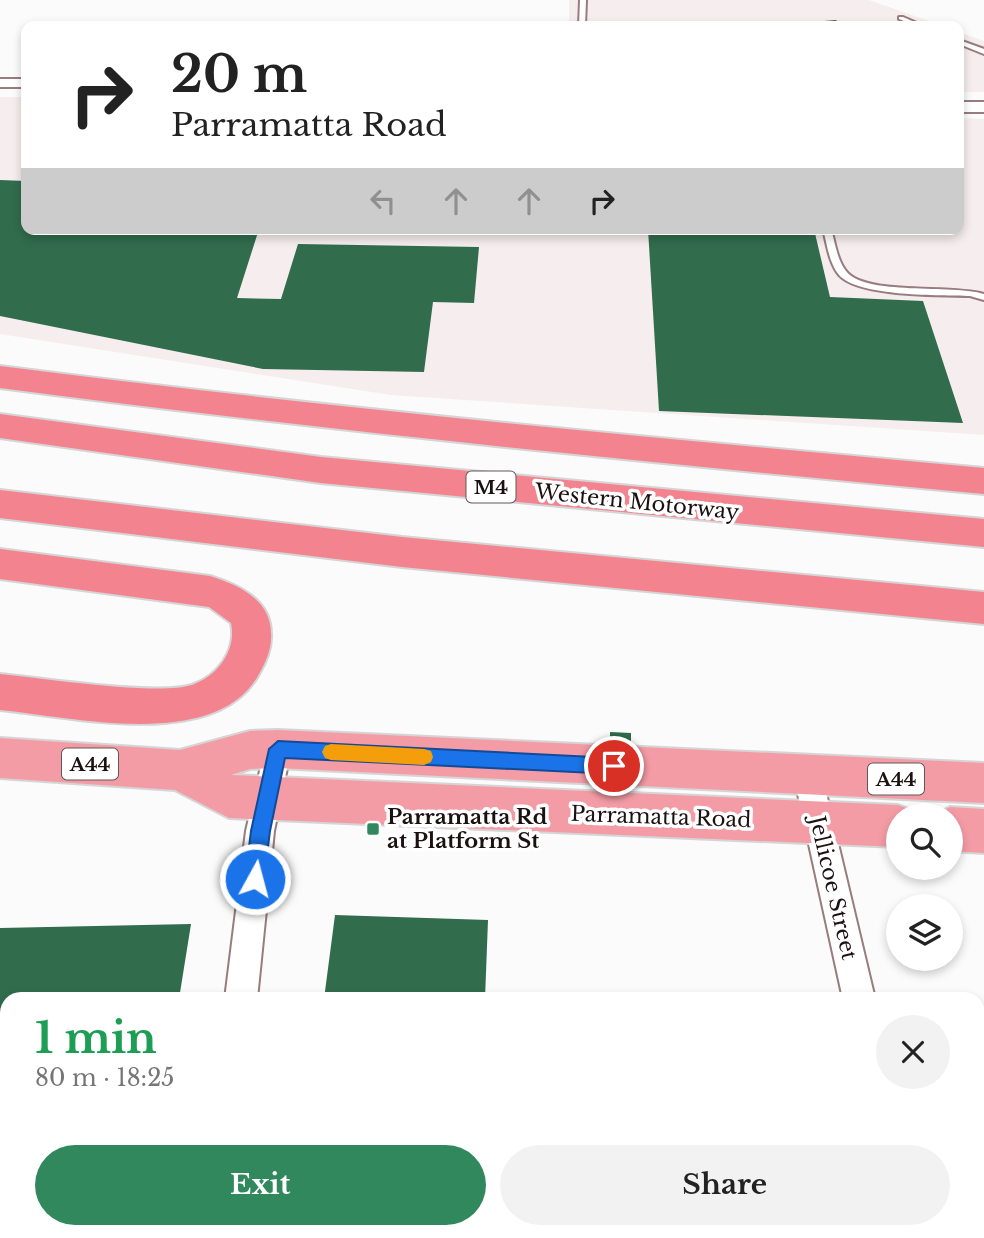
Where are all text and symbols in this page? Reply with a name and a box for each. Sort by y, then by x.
text: 20 m [171,44,307,105]
icon: right [56,49,147,140]
text: Parramatta Road [171,105,447,145]
icon: left [364,182,402,220]
icon: ahead [437,182,475,220]
icon: ahead [510,182,548,220]
icon: right [583,182,621,220]
road number: M4 [466,472,516,502]
street label: Western Motorway [533,478,741,526]
pin [584,736,644,796]
icon: arrive [595,747,633,785]
road number: A44 [62,748,118,779]
road number: A44 [868,764,924,794]
street label: Parramatta Road [570,801,752,833]
map controls [886,803,963,971]
button: search [886,803,963,880]
place label: Parramatta Rd at Platform St [387,804,548,854]
street label: Jellicoe Street [803,811,862,963]
marker: Parramatta Rd at Platform St [365,821,381,837]
position arrow [218,842,292,916]
button: layers [886,894,963,971]
text: 1 min [35,1012,157,1064]
button: close [876,1015,950,1089]
text: 80 m · 18:25 [35,1064,174,1092]
button: Exit [35,1145,486,1225]
button: Share [500,1145,950,1225]

